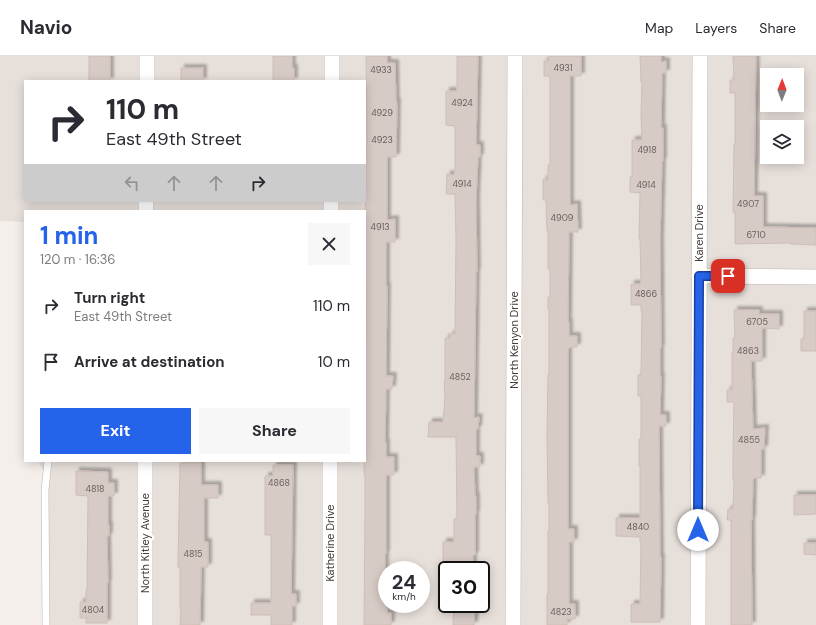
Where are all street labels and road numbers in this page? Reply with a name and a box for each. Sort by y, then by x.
street label: Karen Drive [692,204,706,262]
street label: North Kenyon Drive [507,291,521,389]
street label: North Kitley Avenue [138,493,152,593]
street label: Katherine Drive [323,504,337,582]

